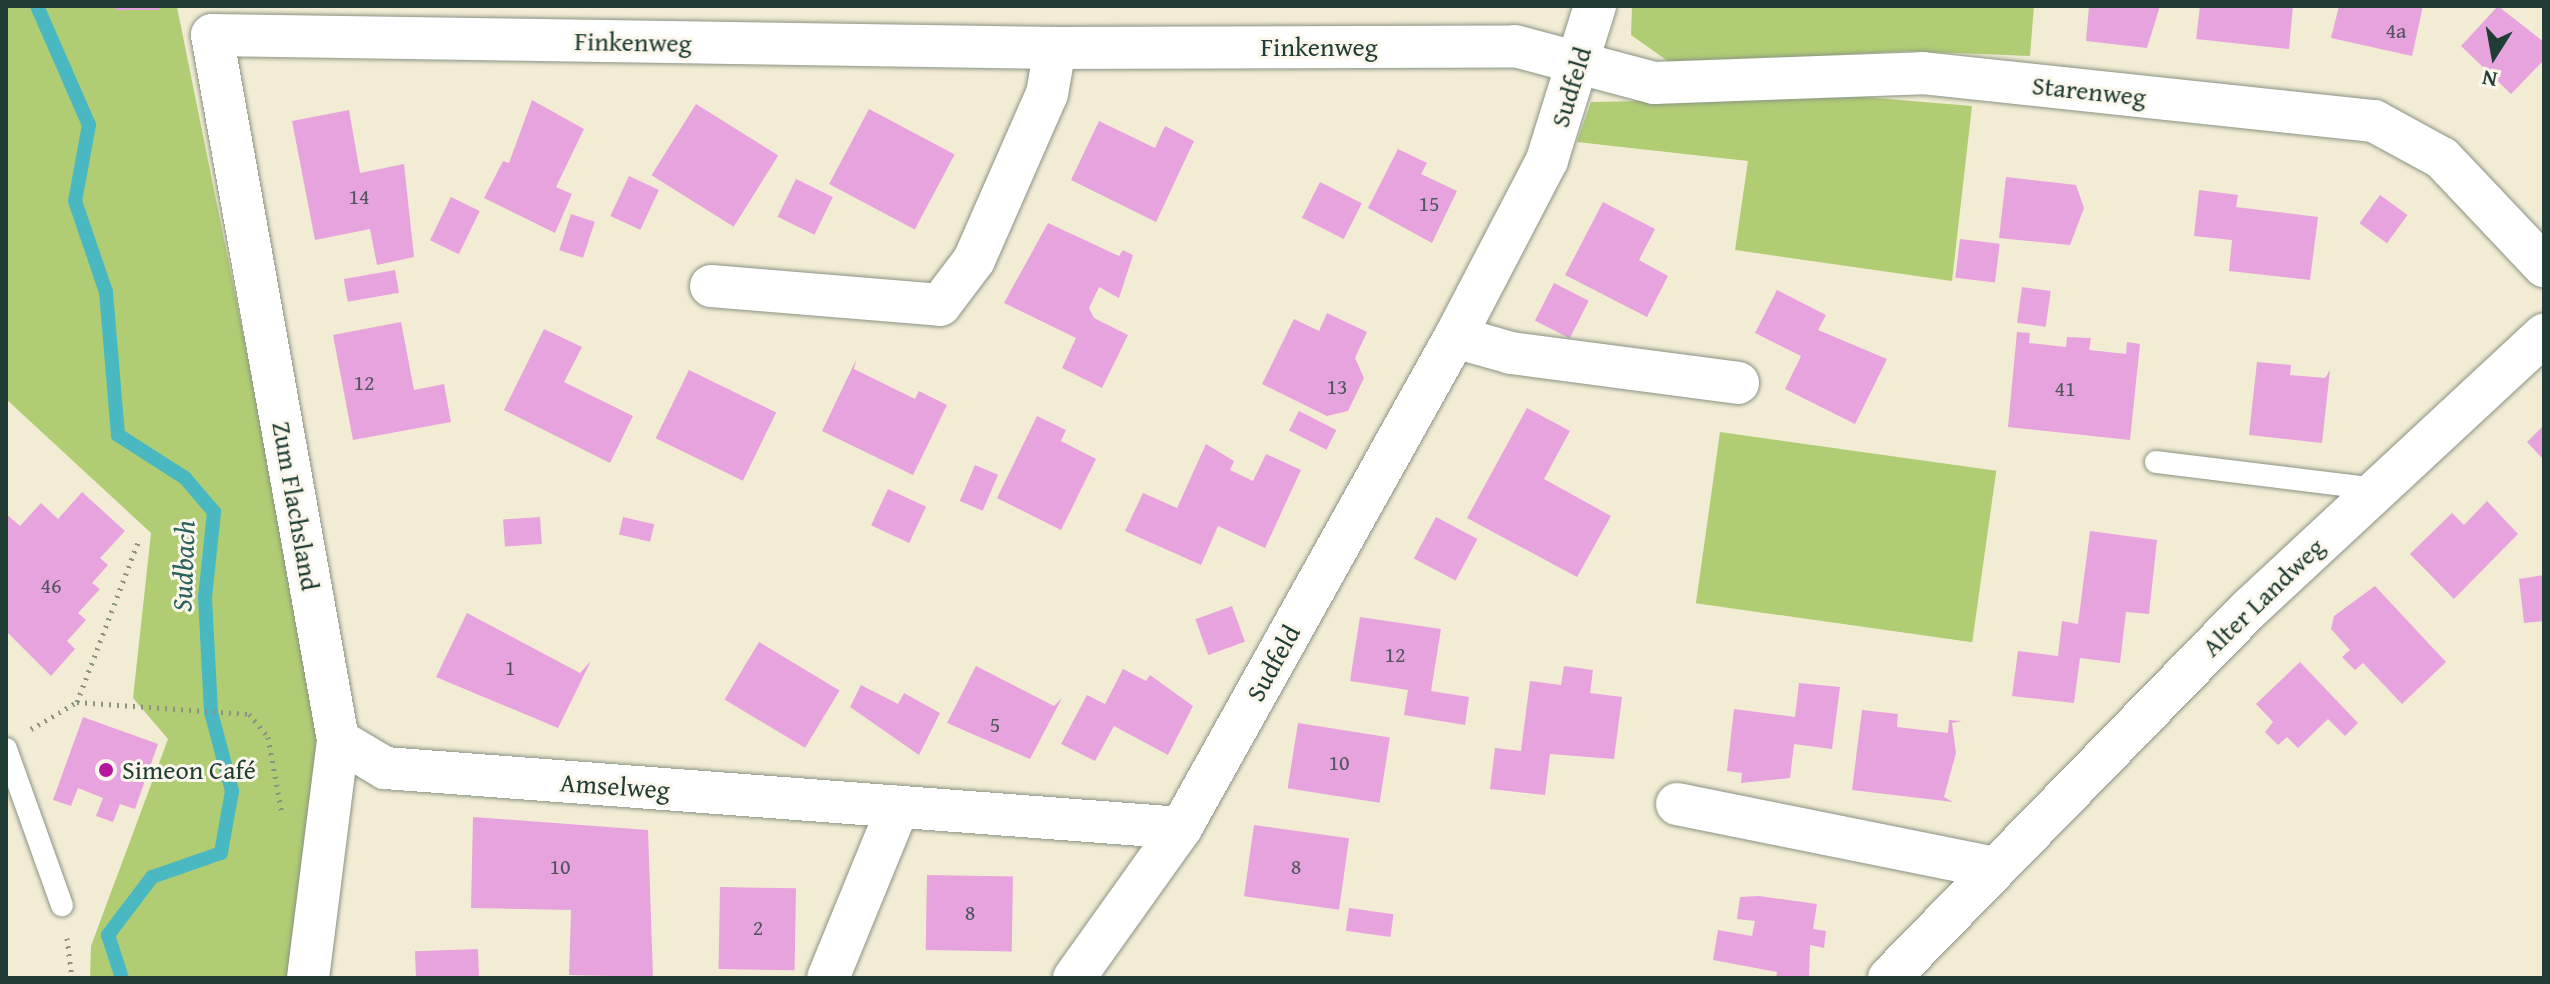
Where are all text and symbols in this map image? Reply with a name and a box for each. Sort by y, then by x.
north arrow [2454,16,2534,96]
house number: 4a [2386,18,2406,44]
street label: Finkenweg [574,25,692,59]
street label: Finkenweg [1260,31,1378,63]
street label: Sudfeld [1544,43,1598,131]
text: N [2479,62,2500,97]
street label: Starenweg [2031,70,2147,112]
house number: 14 [348,184,370,210]
house number: 15 [1418,191,1440,217]
house number: 12 [353,370,375,396]
house number: 13 [1326,374,1348,400]
house number: 41 [2054,376,2076,402]
street label: Zum Flachsland [266,419,326,593]
water label: Sudbach [165,520,201,612]
street label: Alter Landweg [2196,531,2330,663]
house number: 46 [40,573,62,599]
street label: Sudfeld [1239,619,1307,707]
house number: 12 [1384,642,1406,668]
house number: 1 [505,655,515,681]
house number: 5 [990,712,1000,738]
house number: 10 [1328,750,1350,776]
place label: Simeon Café [122,754,256,786]
marker: Simeon Café [97,761,115,779]
street label: Amselweg [559,767,671,805]
house number: 10 [549,854,571,880]
house number: 8 [1291,854,1301,880]
house number: 8 [965,900,975,926]
house number: 2 [753,915,763,941]

